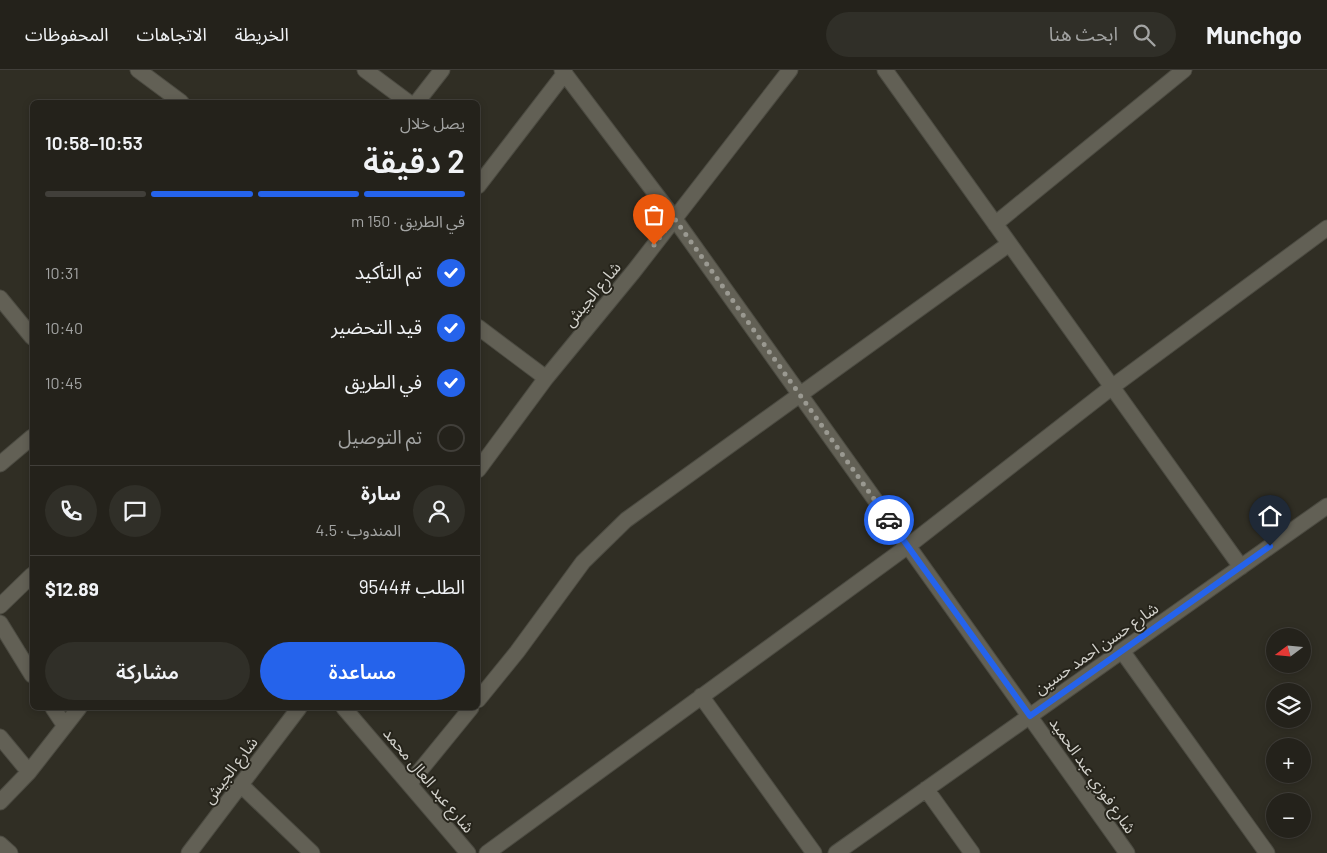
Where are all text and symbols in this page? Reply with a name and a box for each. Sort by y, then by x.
search box [826,12,1176,57]
text: Munchgo [1206,20,1302,49]
icon: search [1130,21,1158,49]
text: ابحث هنا [1049,22,1118,45]
text: المحفوظات [25,23,109,45]
text: الاتجاهات [137,23,207,45]
text: الخريطة [235,23,289,45]
text: يصل خلال [400,113,465,132]
text: 10:53–10:58 [45,131,143,154]
text: 2 دقيقة [363,141,465,179]
pin [633,194,675,245]
icon: bag [640,201,668,229]
text: في الطريق · 150 m [351,211,465,230]
street label: شارع الجيش [559,257,627,333]
icon: check [437,259,465,287]
text: تم التأكيد [355,260,422,283]
text: 10:31 [45,263,79,282]
icon: check [437,314,465,342]
text: قيد التحضير [331,315,422,338]
text: 10:40 [45,318,83,337]
icon: check [437,369,465,397]
text: في الطريق [345,370,422,393]
text: 10:45 [45,373,82,392]
text: تم التوصيل [338,425,422,448]
text: سارة [361,481,401,504]
button: phone [45,485,97,537]
button: chat [109,485,161,537]
button: person [413,485,465,537]
courier [864,495,914,545]
pin [1249,495,1291,546]
icon: home [1256,502,1284,530]
icon: car [875,506,903,534]
text: المندوب · 4.5 [315,520,401,539]
text: الطلب #9544 [359,575,465,598]
text: $12.89 [45,577,99,600]
street label: شارع حسن احمد حسين [1030,598,1164,701]
north arrow [1266,628,1311,672]
map controls [1266,628,1311,838]
button: مشاركة [45,642,250,700]
button: مساعدة [260,642,465,700]
button: layers [1266,683,1311,728]
street label: شارع فوزي عبد الحميد [1043,713,1141,839]
street label: شارع عبد العال محمد [377,723,479,839]
street label: شارع الجيش [198,733,264,809]
button: + [1266,738,1311,783]
button: − [1266,793,1311,838]

